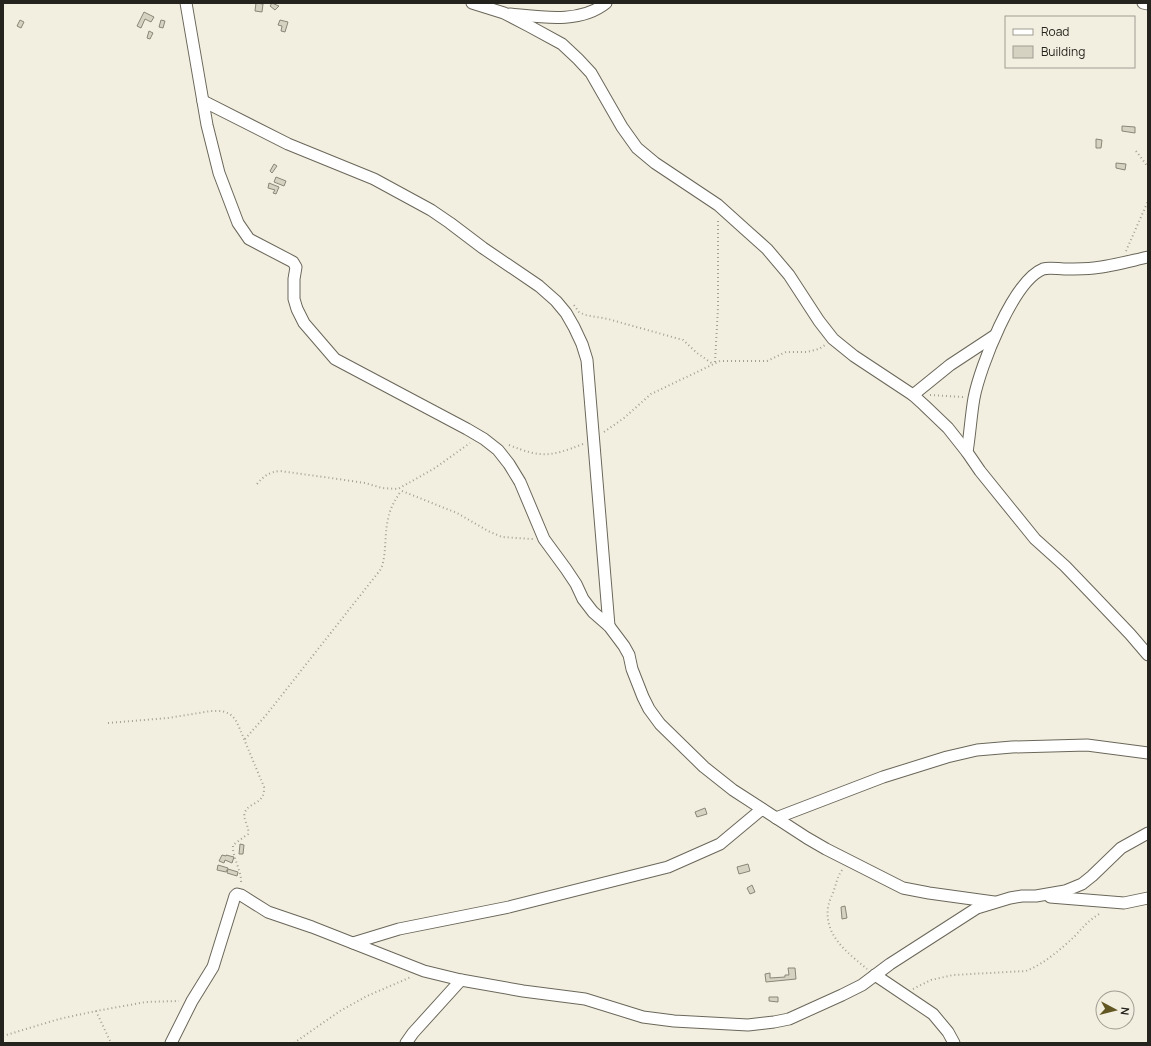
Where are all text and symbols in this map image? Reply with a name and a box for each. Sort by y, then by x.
legend [1005,16,1135,68]
text: Road [1041,23,1069,40]
text: Building [1041,43,1085,60]
north arrow [1095,990,1135,1030]
text: N [1117,1006,1133,1016]

